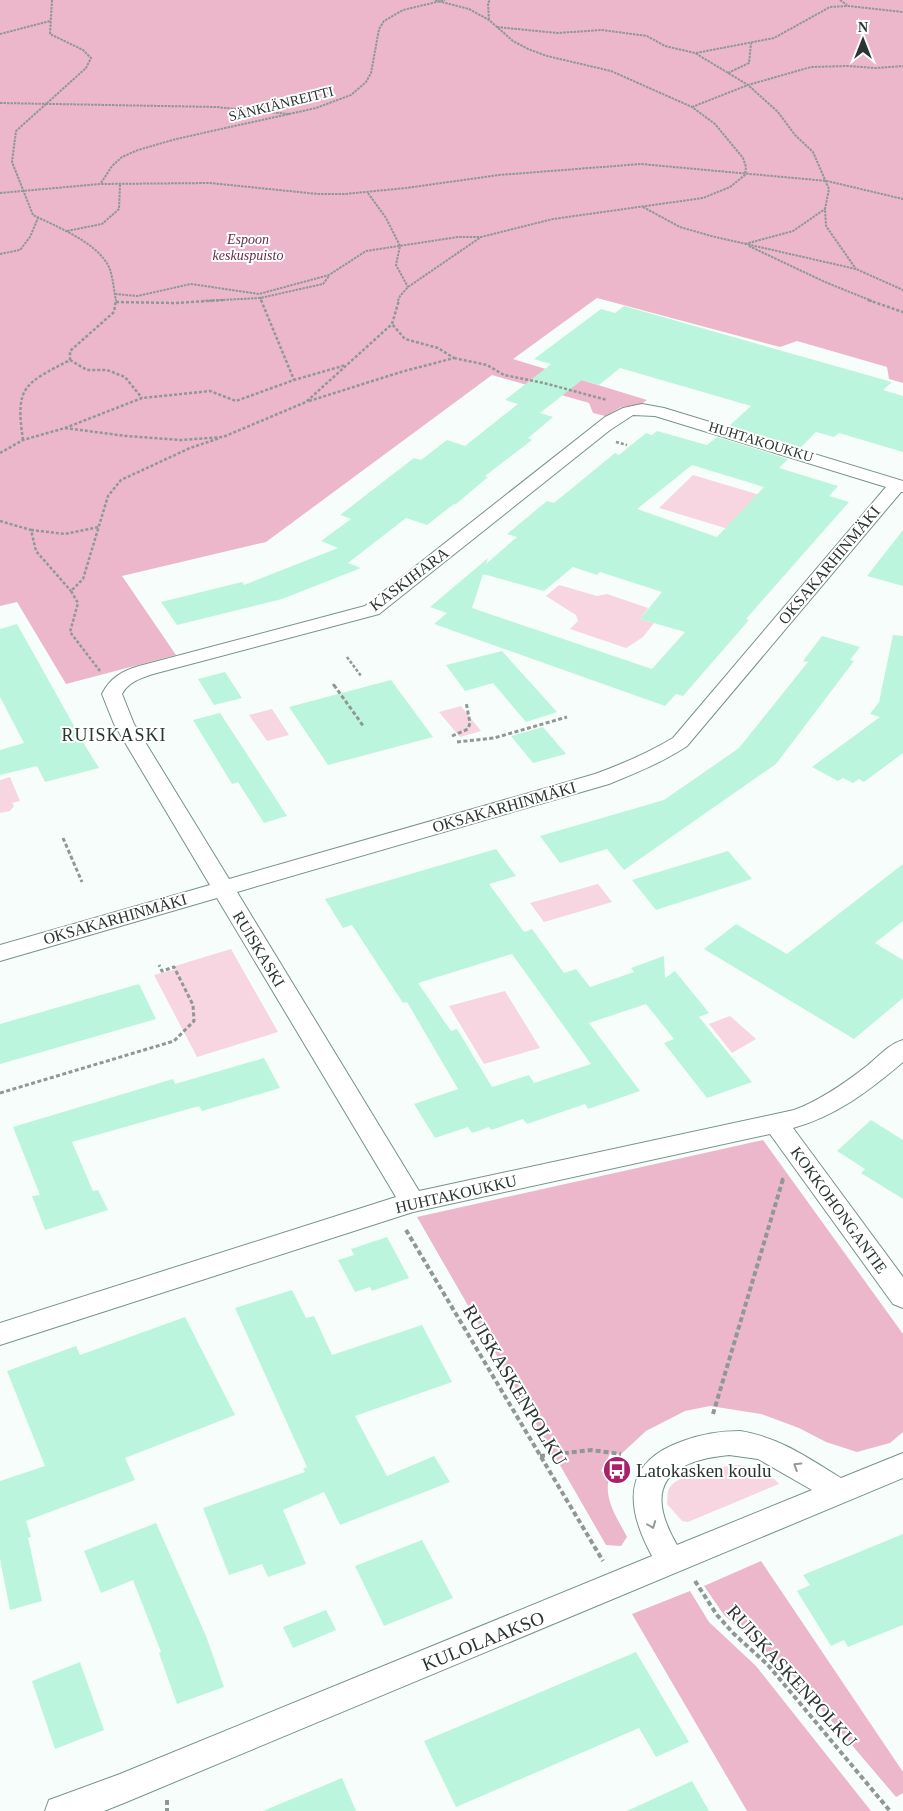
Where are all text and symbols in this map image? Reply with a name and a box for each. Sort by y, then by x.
north arrow [838,15,888,65]
text: N [858,20,868,35]
street label: SÄNKIÄNREITTI [227,83,335,124]
park label: Espoon keskuspuisto [213,232,283,263]
street label: HUHTAKOUKKU [707,419,815,465]
street label: OKSAKARHINMÄKI [775,503,883,627]
street label: KASKIHARA [366,544,452,614]
district label: RUISKASKI [61,725,167,745]
street label: OKSAKARHINMÄKI [430,778,578,836]
street label: OKSAKARHINMÄKI [41,890,189,948]
street label: RUISKASKI [230,908,288,990]
street label: KOKKOHONGANTIE [787,1144,891,1276]
street label: HUHTAKOUKKU [394,1172,519,1216]
street label: RUISKASKENPOLKU [459,1301,571,1469]
bus stop icon: Latokasken koulu [602,1455,632,1485]
place label: Latokasken koulu [636,1460,772,1481]
one-way arrow [794,1462,803,1472]
one-way arrow [646,1520,656,1529]
street label: RUISKASKENPOLKU [723,1601,861,1751]
street label: KULOLAAKSO [419,1607,547,1675]

